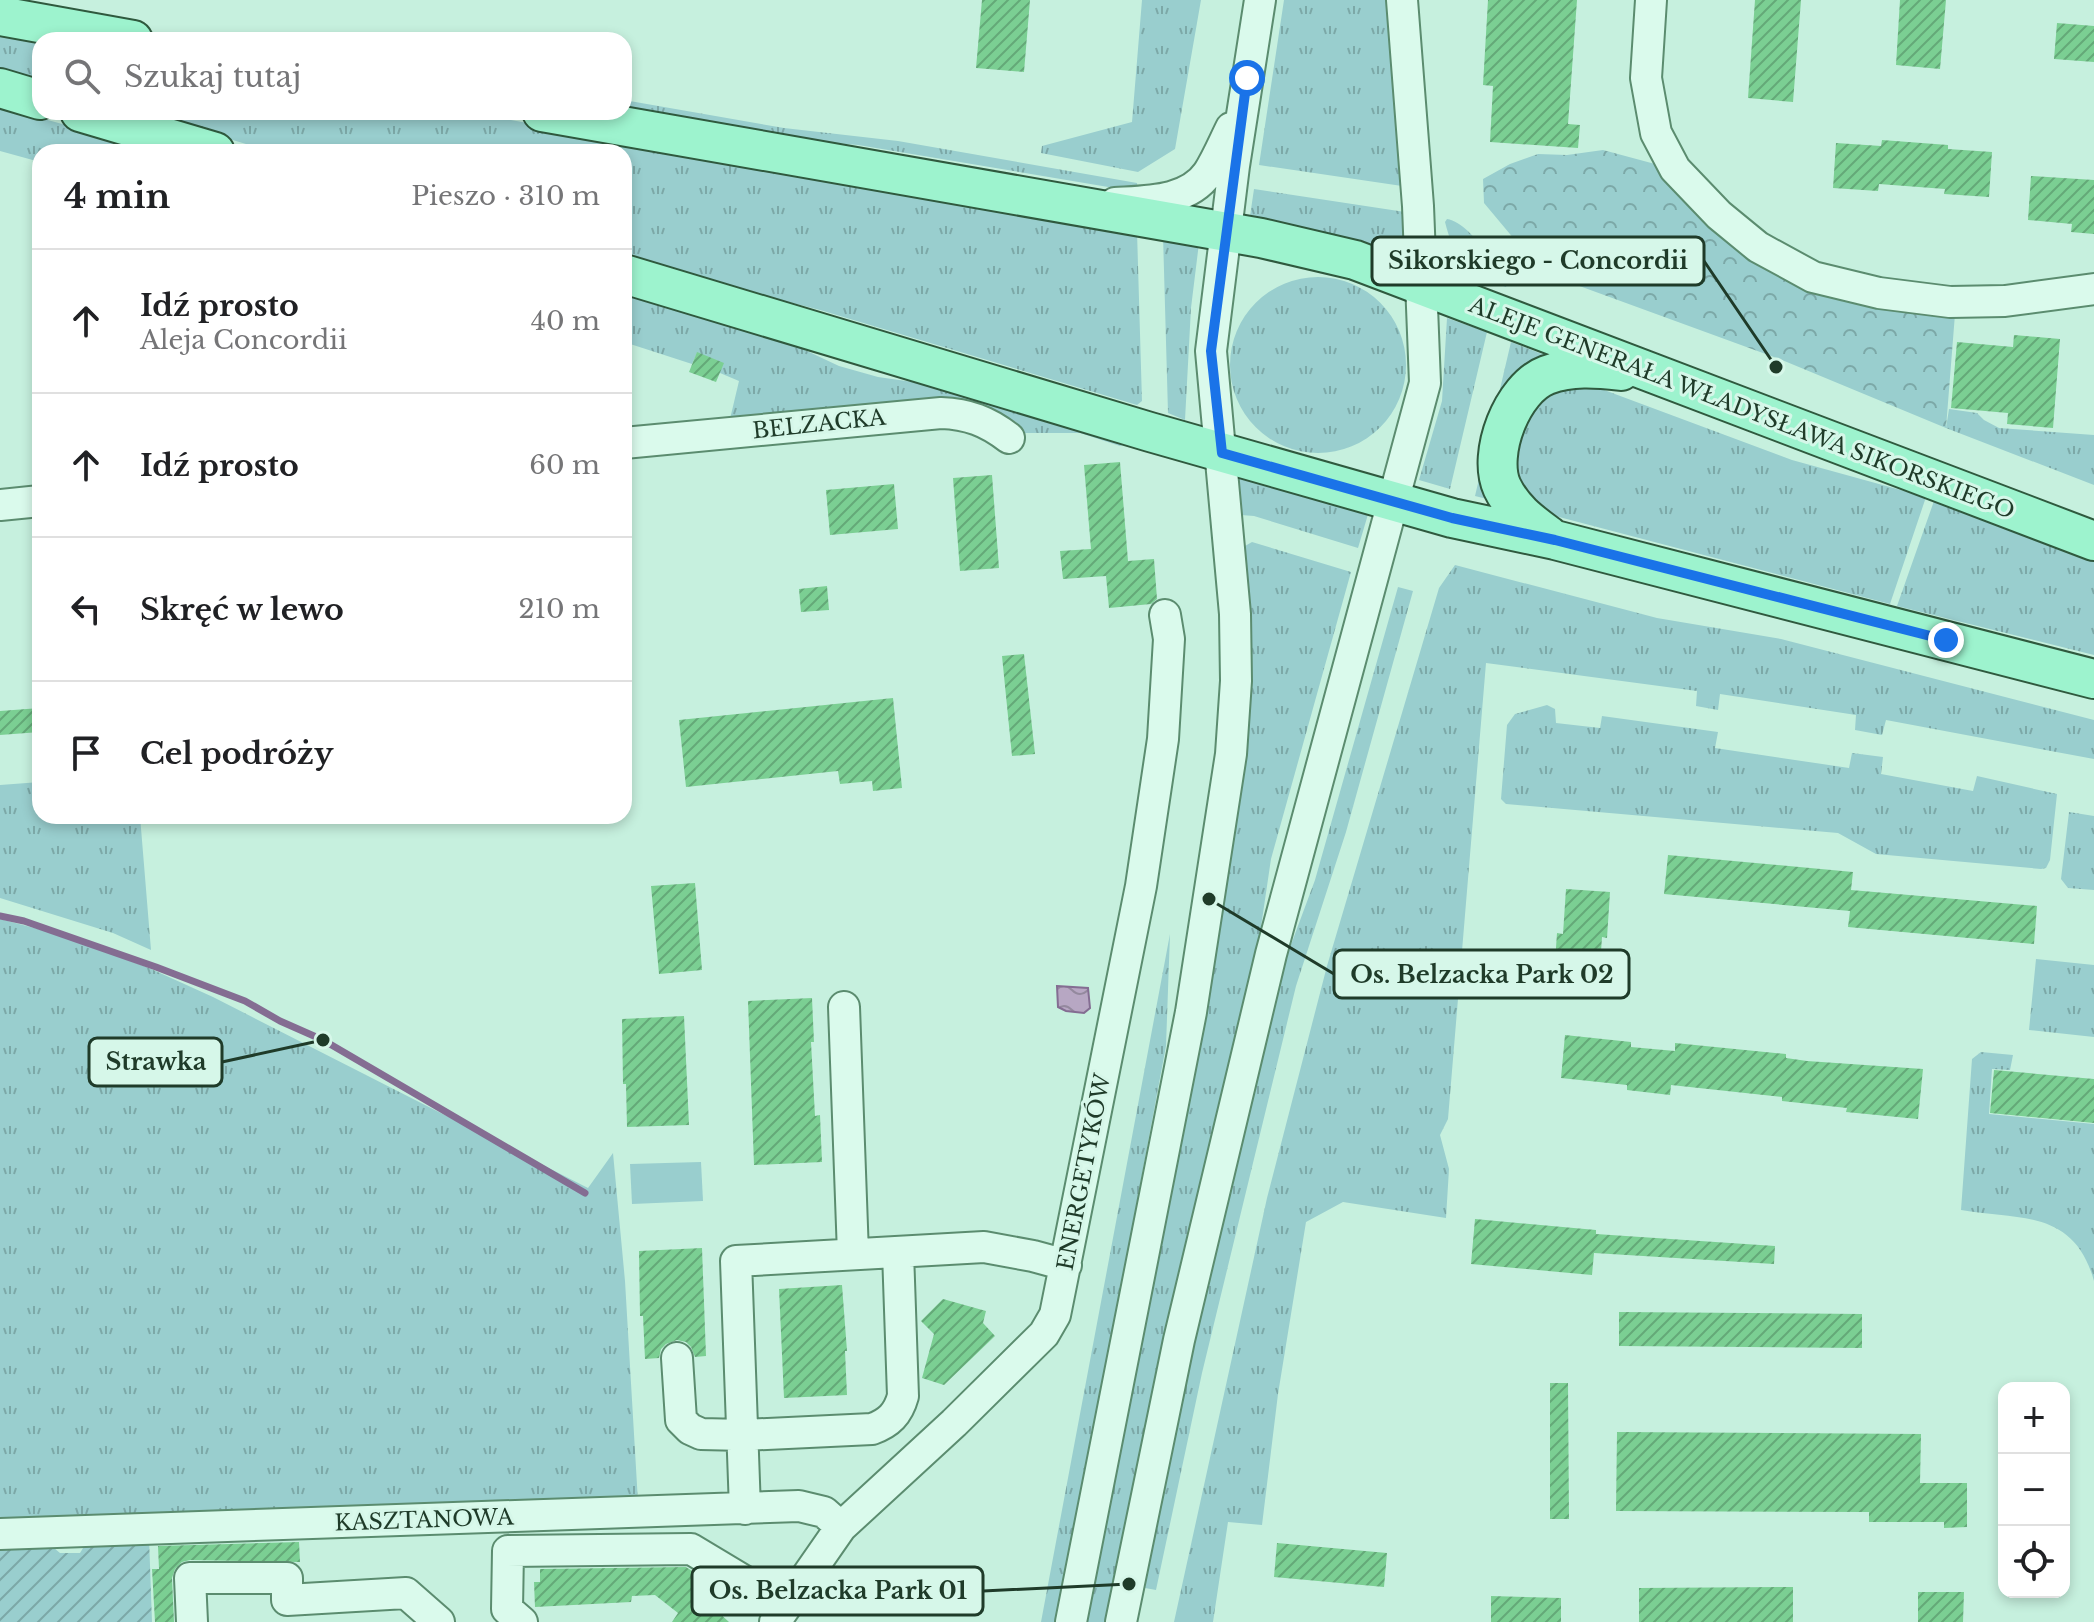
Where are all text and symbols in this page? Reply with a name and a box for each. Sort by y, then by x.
search box [32,32,632,120]
icon: search [60,54,104,98]
text: Szukaj tutaj [124,58,301,95]
route start [1229,60,1265,96]
text: 4 min [64,175,170,217]
text: Pieszo · 310 m [411,180,600,212]
callout: Sikorskiego - Concordii [1372,237,1704,285]
text: Sikorskiego - Concordii [1388,246,1688,275]
text: Idź prosto [140,287,299,324]
street label: ALEJE GENERAŁA WŁADYSŁAWA SIKORSKIEGO [1465,291,2019,525]
icon: ahead [64,299,108,343]
text: 40 m [531,305,600,337]
text: Aleja Concordii [140,324,347,356]
street label: BELZACKA [751,403,888,444]
icon: ahead [64,443,108,487]
text: Idź prosto [140,447,299,484]
text: 60 m [529,449,600,481]
icon: left [64,587,108,631]
text: Skręć w lewo [140,591,344,628]
text: 210 m [518,593,600,625]
route end [1928,622,1964,658]
icon: arrive [64,731,108,775]
text: Cel podróży [140,735,333,772]
callout: Os. Belzacka Park 02 [1334,950,1629,998]
text: Os. Belzacka Park 02 [1350,960,1614,989]
callout: Strawka [89,1038,222,1086]
text: Strawka [105,1047,207,1076]
street label: ENERGETYKÓW [1051,1070,1117,1273]
map controls [1998,1382,2070,1598]
button: + [1998,1382,2070,1454]
button: − [1998,1454,2070,1526]
street label: KASZTANOWA [334,1503,515,1537]
button: locate [1998,1526,2070,1598]
callout: Os. Belzacka Park 01 [692,1567,983,1615]
text: Os. Belzacka Park 01 [709,1576,967,1605]

